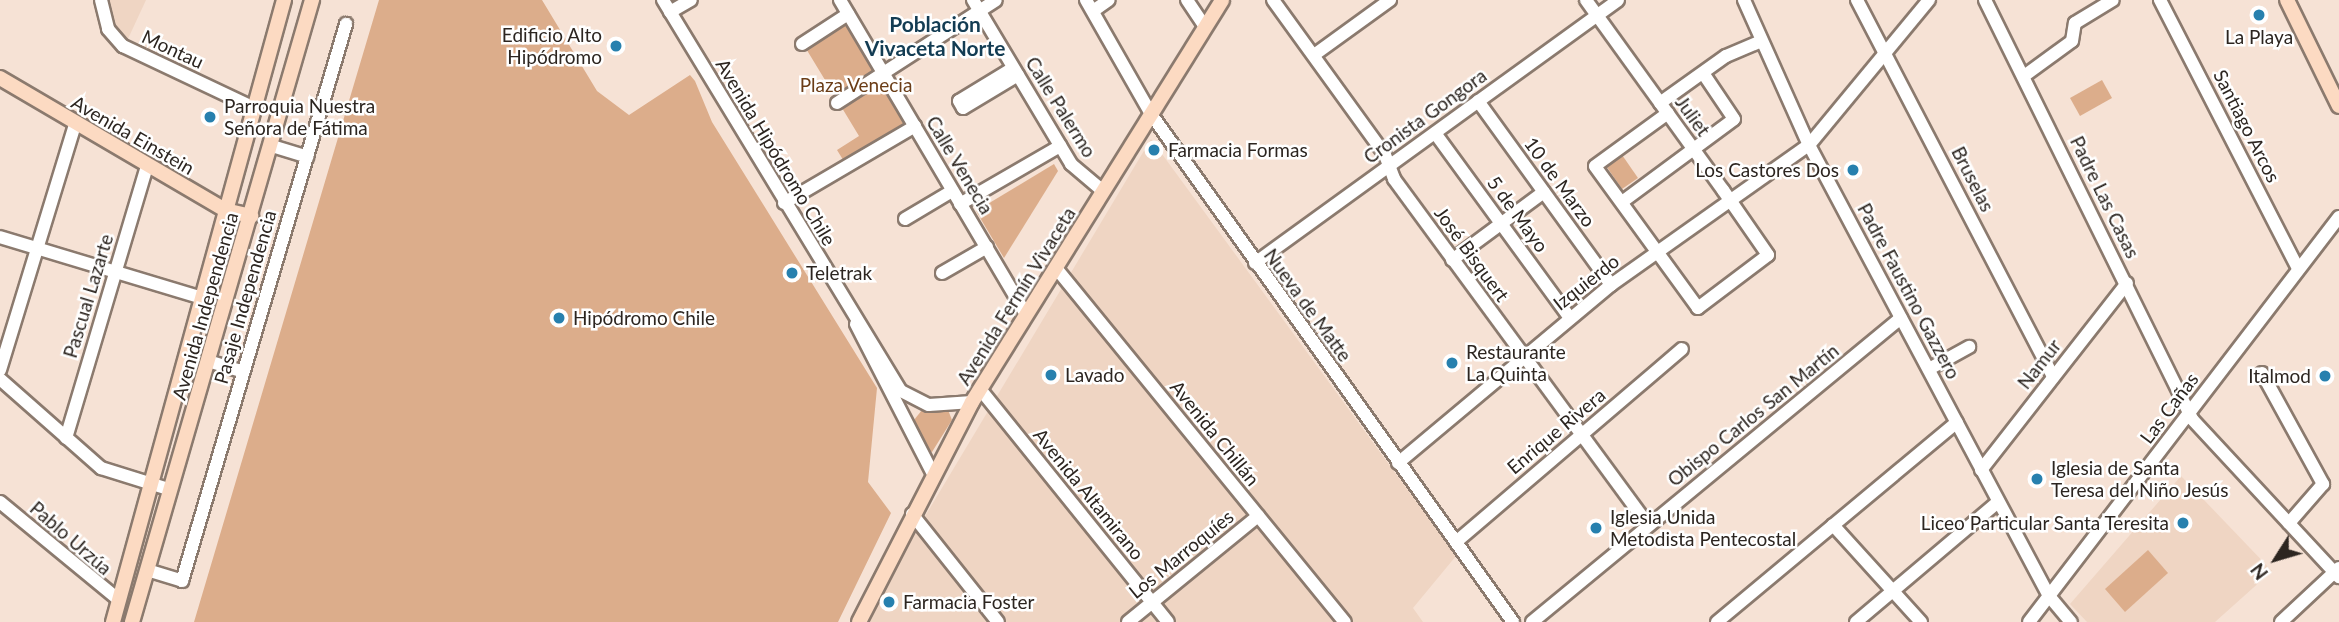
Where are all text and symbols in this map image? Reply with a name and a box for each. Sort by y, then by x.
marker: La Playa [2251,7,2267,23]
district label: Población Vivaceta Norte [865,11,1005,61]
place label: Edificio Alto Hipódromo [501,24,602,68]
street label: Montau [139,25,207,73]
place label: La Playa [2225,26,2293,48]
marker: Edificio Alto Hipódromo [608,38,624,54]
street label: Calle Palermo [1021,52,1101,162]
street label: Avenida Hipódromo Chile [711,55,841,249]
street label: Cronista Gongora [1359,64,1491,168]
street label: Santiago Arcos [2209,66,2285,186]
park label: Plaza Venecia [799,74,913,96]
street label: Avenida Einstein [68,91,198,179]
street label: Juliet [1671,91,1715,141]
place label: Parroquia Nuestra Señora de Fátima [224,95,375,139]
marker: Parroquia Nuestra Señora de Fátima [202,109,218,125]
street label: Calle Venecia [922,111,998,219]
street label: Padre Las Casas [2066,132,2144,262]
street label: 10 de Marzo [1520,133,1600,231]
place label: Farmacia Formas [1168,139,1308,161]
marker: Farmacia Formas [1146,142,1162,158]
street label: Bruselas [1947,143,1999,215]
place label: Los Castores Dos [1695,159,1839,181]
marker: Los Castores Dos [1845,162,1861,178]
street label: 5 de Mayo [1483,172,1553,256]
street label: Padre Faustino Gazzero [1853,199,1965,383]
street label: José Bisquert [1430,202,1514,306]
street label: Avenida Fermín Vivaceta [952,203,1080,389]
street label: Pasaje Independencia [209,207,281,387]
street label: Avenida Independencia [167,210,243,402]
street label: Pascual Lazarte [58,231,118,361]
street label: Nueva de Matte [1259,244,1357,366]
street label: Izquierdo [1549,249,1623,315]
place label: Teletrak [806,262,872,284]
marker: Teletrak [784,265,800,281]
place label: Hipódromo Chile [573,307,715,329]
marker: Hipódromo Chile [551,310,567,326]
street label: Namur [2013,335,2065,393]
street label: Obispo Carlos San Martín [1663,339,1843,491]
place label: Restaurante La Quinta [1466,341,1566,385]
marker: Restaurante La Quinta [1444,355,1460,371]
place label: Lavado [1065,364,1124,386]
place label: Italmod [2248,365,2311,387]
marker: Lavado [1043,367,1059,383]
street label: Las Cañas [2135,368,2203,448]
marker: Italmod [2317,368,2333,384]
street label: Avenida Chillán [1166,376,1264,490]
street label: Enrique Rivera [1502,383,1610,479]
street label: Avenida Altamirano [1029,423,1149,565]
place label: Iglesia de Santa Teresa del Niño Jesús [2051,457,2229,501]
marker: Iglesia de Santa Teresa del Niño Jesús [2029,471,2045,487]
street label: Pablo Urzúa [26,496,116,580]
street label: Los Marroquíes [1124,505,1238,603]
place label: Iglesia Unida Metodista Pentecostal [1610,506,1796,550]
place label: Liceo Particular Santa Teresita [1920,512,2169,534]
marker: Liceo Particular Santa Teresita [2175,515,2191,531]
marker: Iglesia Unida Metodista Pentecostal [1588,520,1604,536]
north arrow [2241,524,2311,594]
text: N [2245,559,2272,585]
place label: Farmacia Foster [903,591,1034,613]
marker: Farmacia Foster [881,594,897,610]

